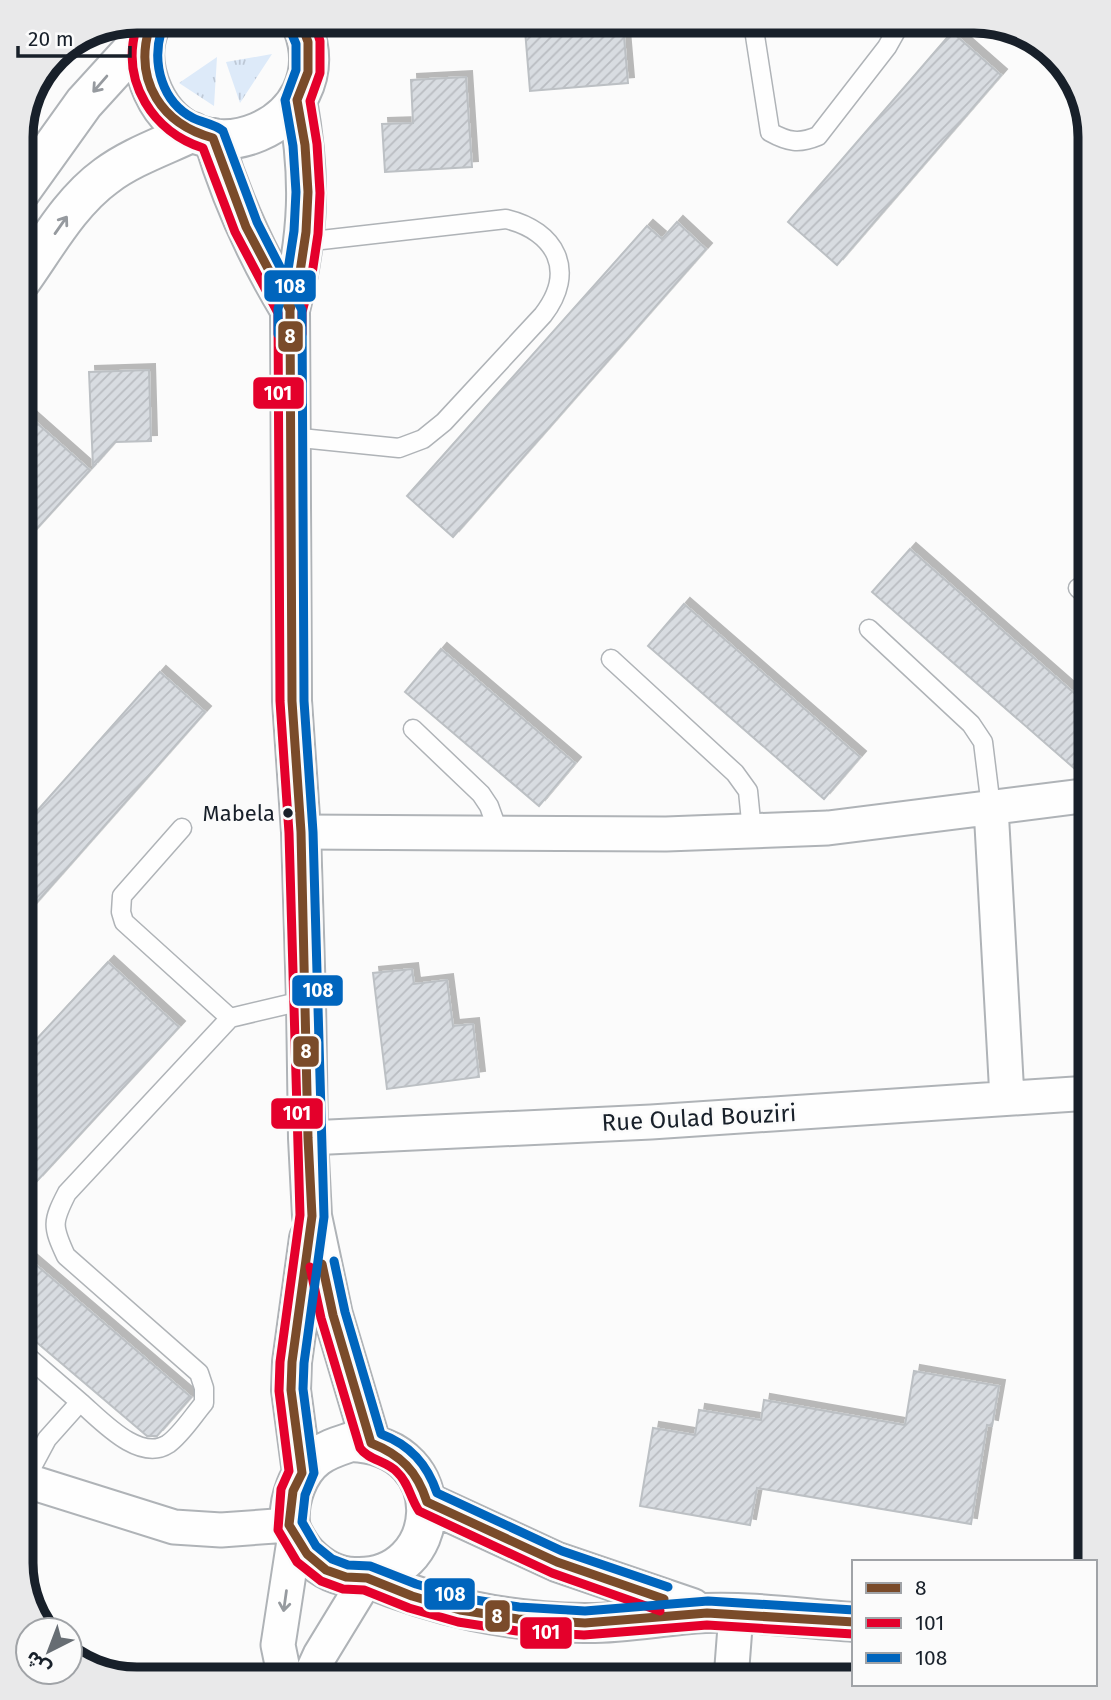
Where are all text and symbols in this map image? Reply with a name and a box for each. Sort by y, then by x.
scale bar [18,14,130,58]
text: 20 m [28,26,74,52]
one-way arrow [92,75,108,93]
one-way arrow [53,216,68,235]
line badge: 108 [263,269,317,303]
text: 108 [275,275,305,298]
line badge: 8 [277,320,304,353]
text: 8 [284,325,296,348]
line badge: 101 [252,376,305,410]
text: 101 [264,382,292,405]
place label: Mabela [203,800,275,827]
marker: Mabela [281,806,295,820]
line badge: 108 [291,974,344,1007]
text: 108 [303,979,333,1002]
line badge: 8 [292,1035,320,1068]
text: 8 [300,1040,312,1063]
line badge: 101 [270,1097,324,1130]
street label: Rue Oulad Bouziri [601,1099,797,1137]
text: 101 [283,1102,311,1125]
legend [852,1560,1097,1686]
text: 8 [915,1575,927,1601]
line badge: 108 [423,1577,476,1611]
text: 108 [435,1583,465,1606]
one-way arrow [278,1589,291,1612]
line badge: 8 [484,1599,511,1633]
text: 8 [491,1605,503,1628]
text: 101 [915,1610,944,1636]
north arrow [14,1616,84,1686]
line badge: 101 [519,1616,573,1650]
text: 101 [532,1621,560,1644]
text: 108 [915,1645,947,1671]
text: ش [21,1646,55,1681]

